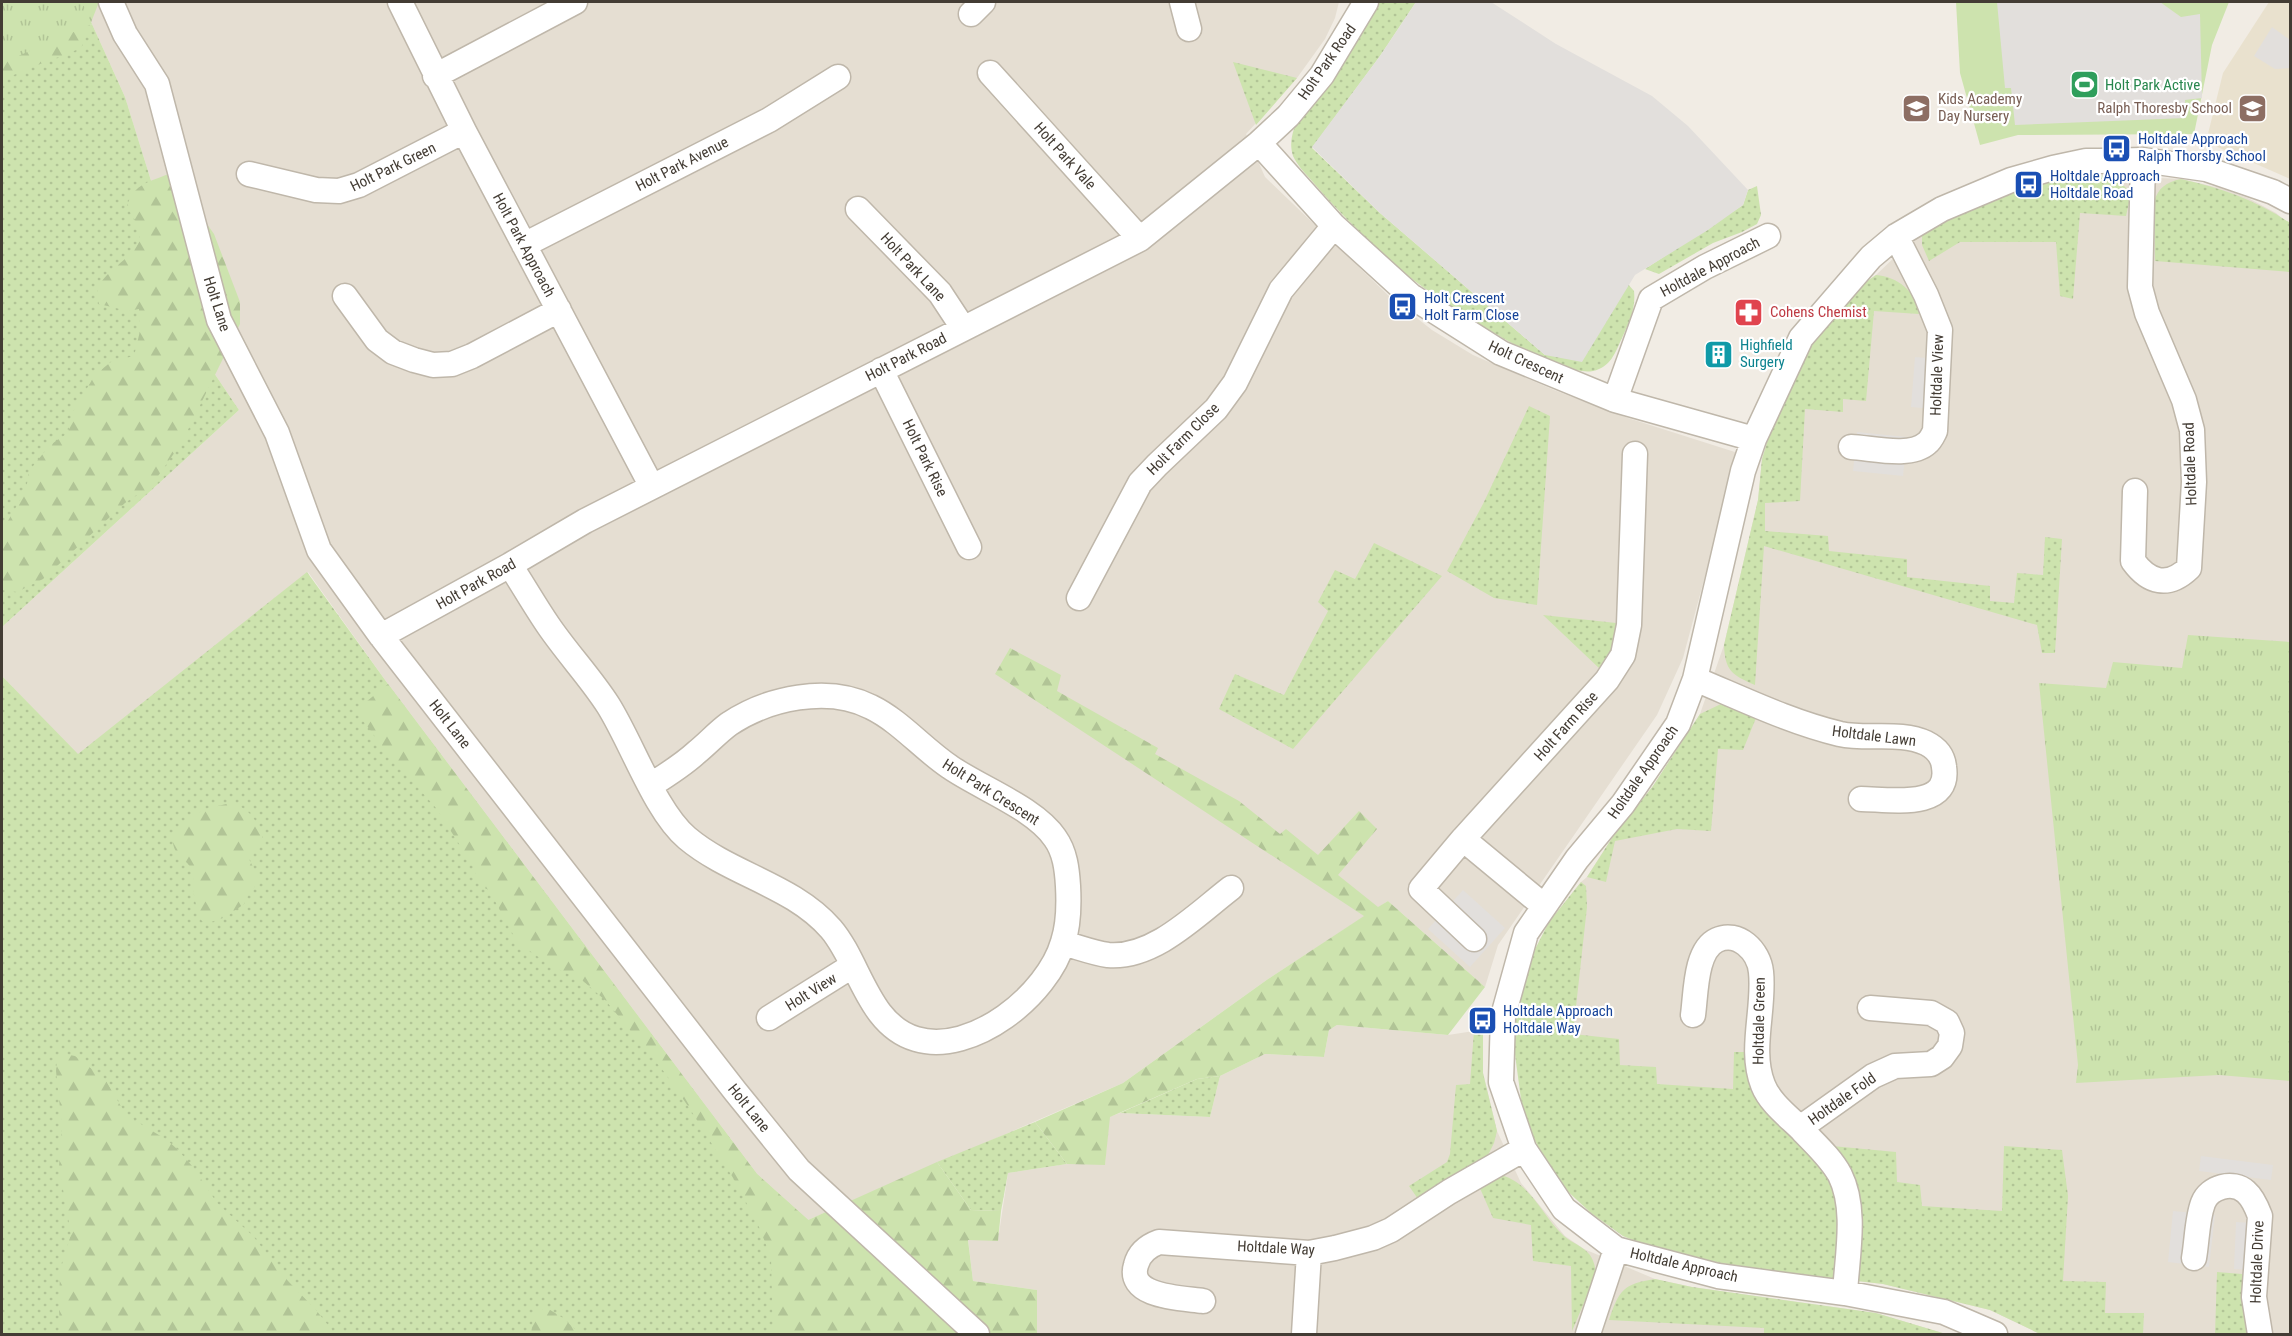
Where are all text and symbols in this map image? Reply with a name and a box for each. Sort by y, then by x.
street label: Holt Park Road [1294,21,1360,103]
sports icon: Holt Park Active [2068,69,2100,101]
place label: Holt Park Active [2105,76,2200,94]
place label: Kids Academy Day Nursery [1938,90,2022,125]
school or university icon: Kids Academy Day Nursery [1901,92,1933,124]
school or university icon: Ralph Thoresby School [2237,92,2269,124]
place label: Ralph Thoresby School [2097,99,2232,117]
street label: Holt Park Vale [1030,119,1100,193]
place label: Holtdale Approach Ralph Thorsby School [2138,130,2266,165]
bus stop icon: Holtdale Approach Ralph Thorsby School [2101,132,2133,164]
street label: Holt Park Avenue [633,133,731,195]
street label: Holt Park Green [347,139,439,195]
place label: Holtdale Approach Holtdale Road [2050,167,2160,202]
bus stop icon: Holtdale Approach Holtdale Road [2013,169,2045,201]
street label: Holt Park Approach [489,190,559,300]
street label: Holt Park Lane [877,229,949,305]
street label: Holtdale Approach [1657,233,1763,301]
street label: Holt Lane [200,274,234,334]
place label: Holt Crescent Holt Farm Close [1424,289,1519,324]
bus stop icon: Holt Crescent Holt Farm Close [1387,291,1419,323]
pharmacy icon: Cohens Chemist [1733,296,1765,328]
place label: Cohens Chemist [1770,303,1867,321]
street label: Holt Park Road [863,329,949,385]
street label: Holtdale View [1927,334,1947,416]
place label: Highfield Surgery [1740,336,1793,371]
street label: Holt Crescent [1486,337,1566,387]
building icon: Highfield Surgery [1703,338,1735,370]
street label: Holt Farm Close [1143,399,1223,479]
street label: Holt Park Rise [899,416,951,500]
street label: Holtdale Road [2180,422,2200,506]
street label: Holt Park Road [433,555,519,613]
street label: Holt Farm Rise [1530,688,1602,764]
street label: Holt Lane [425,696,475,752]
street label: Holtdale Approach [1604,722,1682,822]
street label: Holtdale Lawn [1831,722,1917,750]
street label: Holt Park Crescent [939,755,1043,829]
street label: Holt View [782,969,840,1015]
street label: Holtdale Green [1749,977,1769,1065]
place label: Holtdale Approach Holtdale Way [1503,1002,1613,1037]
bus stop icon: Holtdale Approach Holtdale Way [1466,1004,1498,1036]
street label: Holtdale Fold [1805,1069,1879,1129]
street label: Holt Lane [724,1080,774,1136]
street label: Holtdale Drive [2247,1220,2267,1304]
street label: Holtdale Way [1237,1237,1315,1259]
street label: Holtdale Approach [1628,1244,1740,1286]

